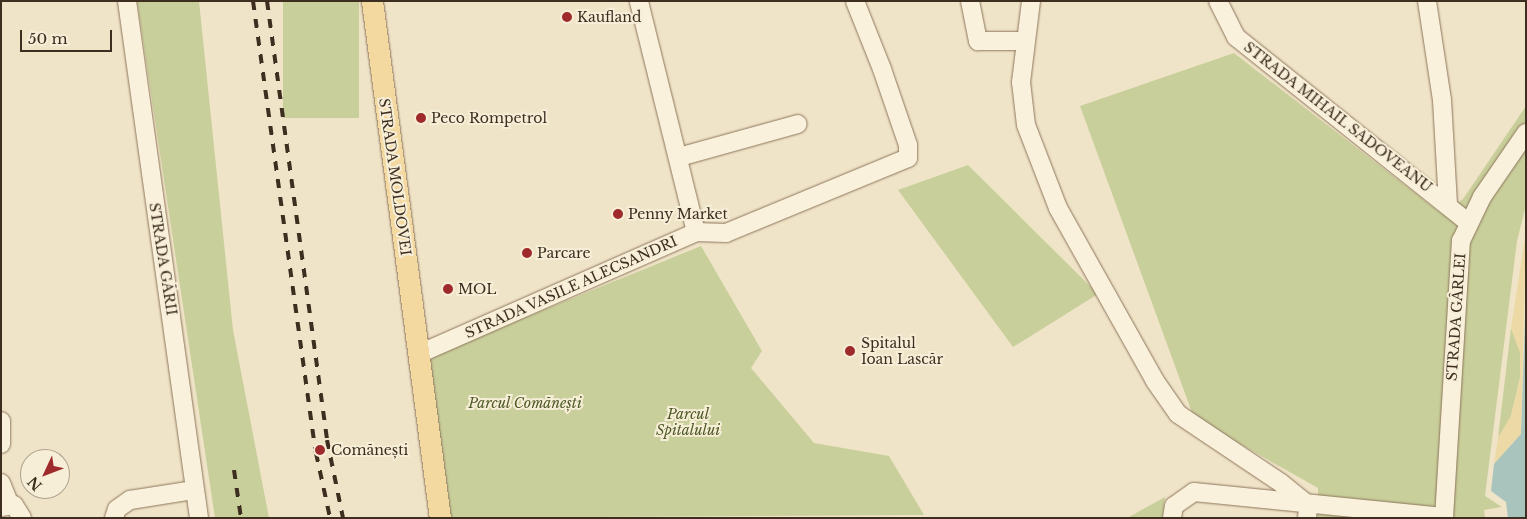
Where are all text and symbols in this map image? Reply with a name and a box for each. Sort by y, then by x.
place label: Kaufland [577,9,641,25]
marker: Kaufland [561,11,573,23]
scale bar [22,20,115,52]
text: 50 m [28,29,68,48]
street label: STRADA MIHAIL SADOVEANU [1240,38,1436,196]
street label: STRADA MOLDOVEI [376,97,414,257]
place label: Peco Rompetrol [431,110,547,126]
marker: Peco Rompetrol [415,112,427,124]
street label: STRADA GĂRII [146,201,180,317]
place label: Penny Market [628,206,728,222]
marker: Penny Market [612,208,624,220]
street label: STRADA VASILE ALECSANDRI [461,232,681,342]
place label: Parcare [537,245,591,261]
marker: Parcare [521,247,533,259]
street label: STRADA GÂRLEI [1443,252,1469,382]
place label: MOL [458,281,496,297]
marker: MOL [442,283,454,295]
place label: Spitalul Ioan Lascăr [861,335,943,368]
marker: Spitalul Ioan Lascăr [843,344,857,358]
park label: Parcul Comănești [468,395,582,411]
park label: Parcul Spitalului [656,406,720,438]
place label: Comănești [331,442,408,458]
marker: Comănești [313,443,327,457]
north arrow [20,449,70,499]
text: N [24,473,46,495]

